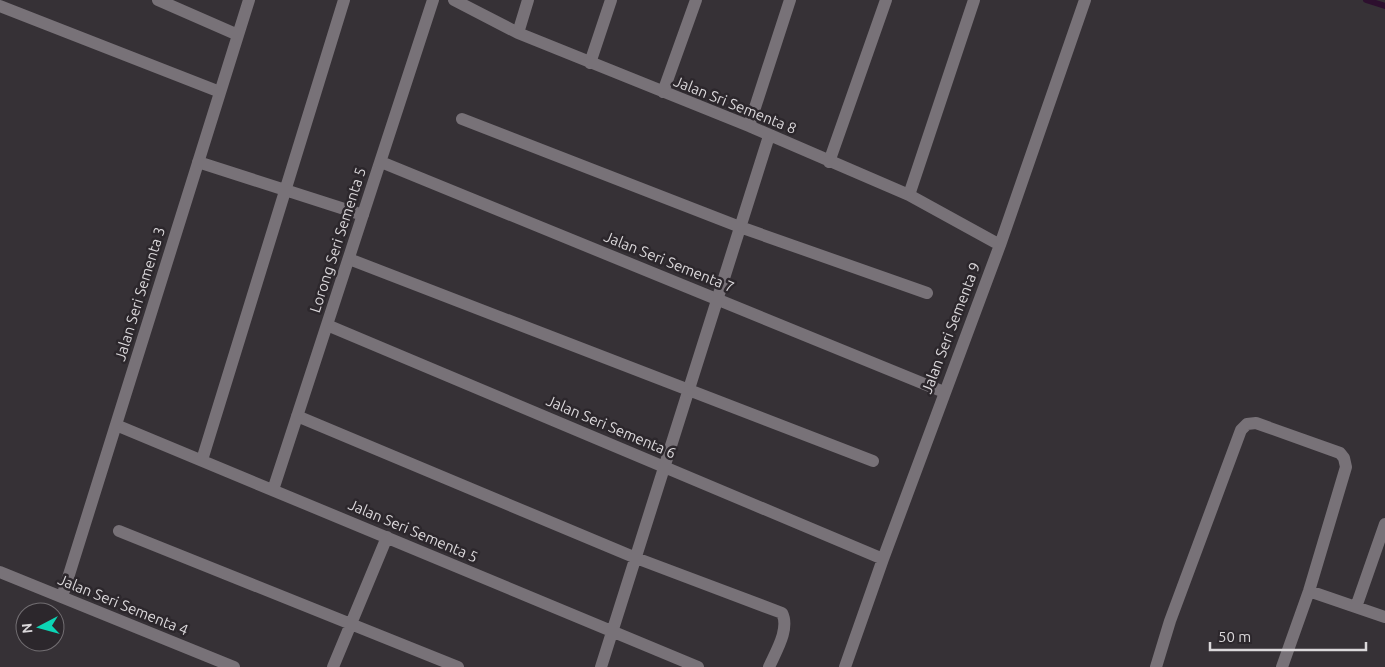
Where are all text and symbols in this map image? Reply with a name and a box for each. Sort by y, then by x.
street label: Jalan Sri Sementa 8 [671,72,799,137]
street label: Lorong Seri Sementa 5 [306,165,369,315]
street label: Jalan Seri Sementa 3 [111,225,168,363]
street label: Jalan Seri Sementa 7 [602,228,737,295]
street label: Jalan Seri Sementa 9 [918,260,983,396]
street label: Jalan Seri Sementa 6 [544,392,679,462]
street label: Jalan Seri Sementa 5 [346,496,481,566]
street label: Jalan Seri Sementa 4 [56,571,191,638]
north arrow [15,602,65,652]
scale bar [1210,620,1366,652]
text: N [19,622,36,634]
text: 50 m [1218,628,1251,645]

